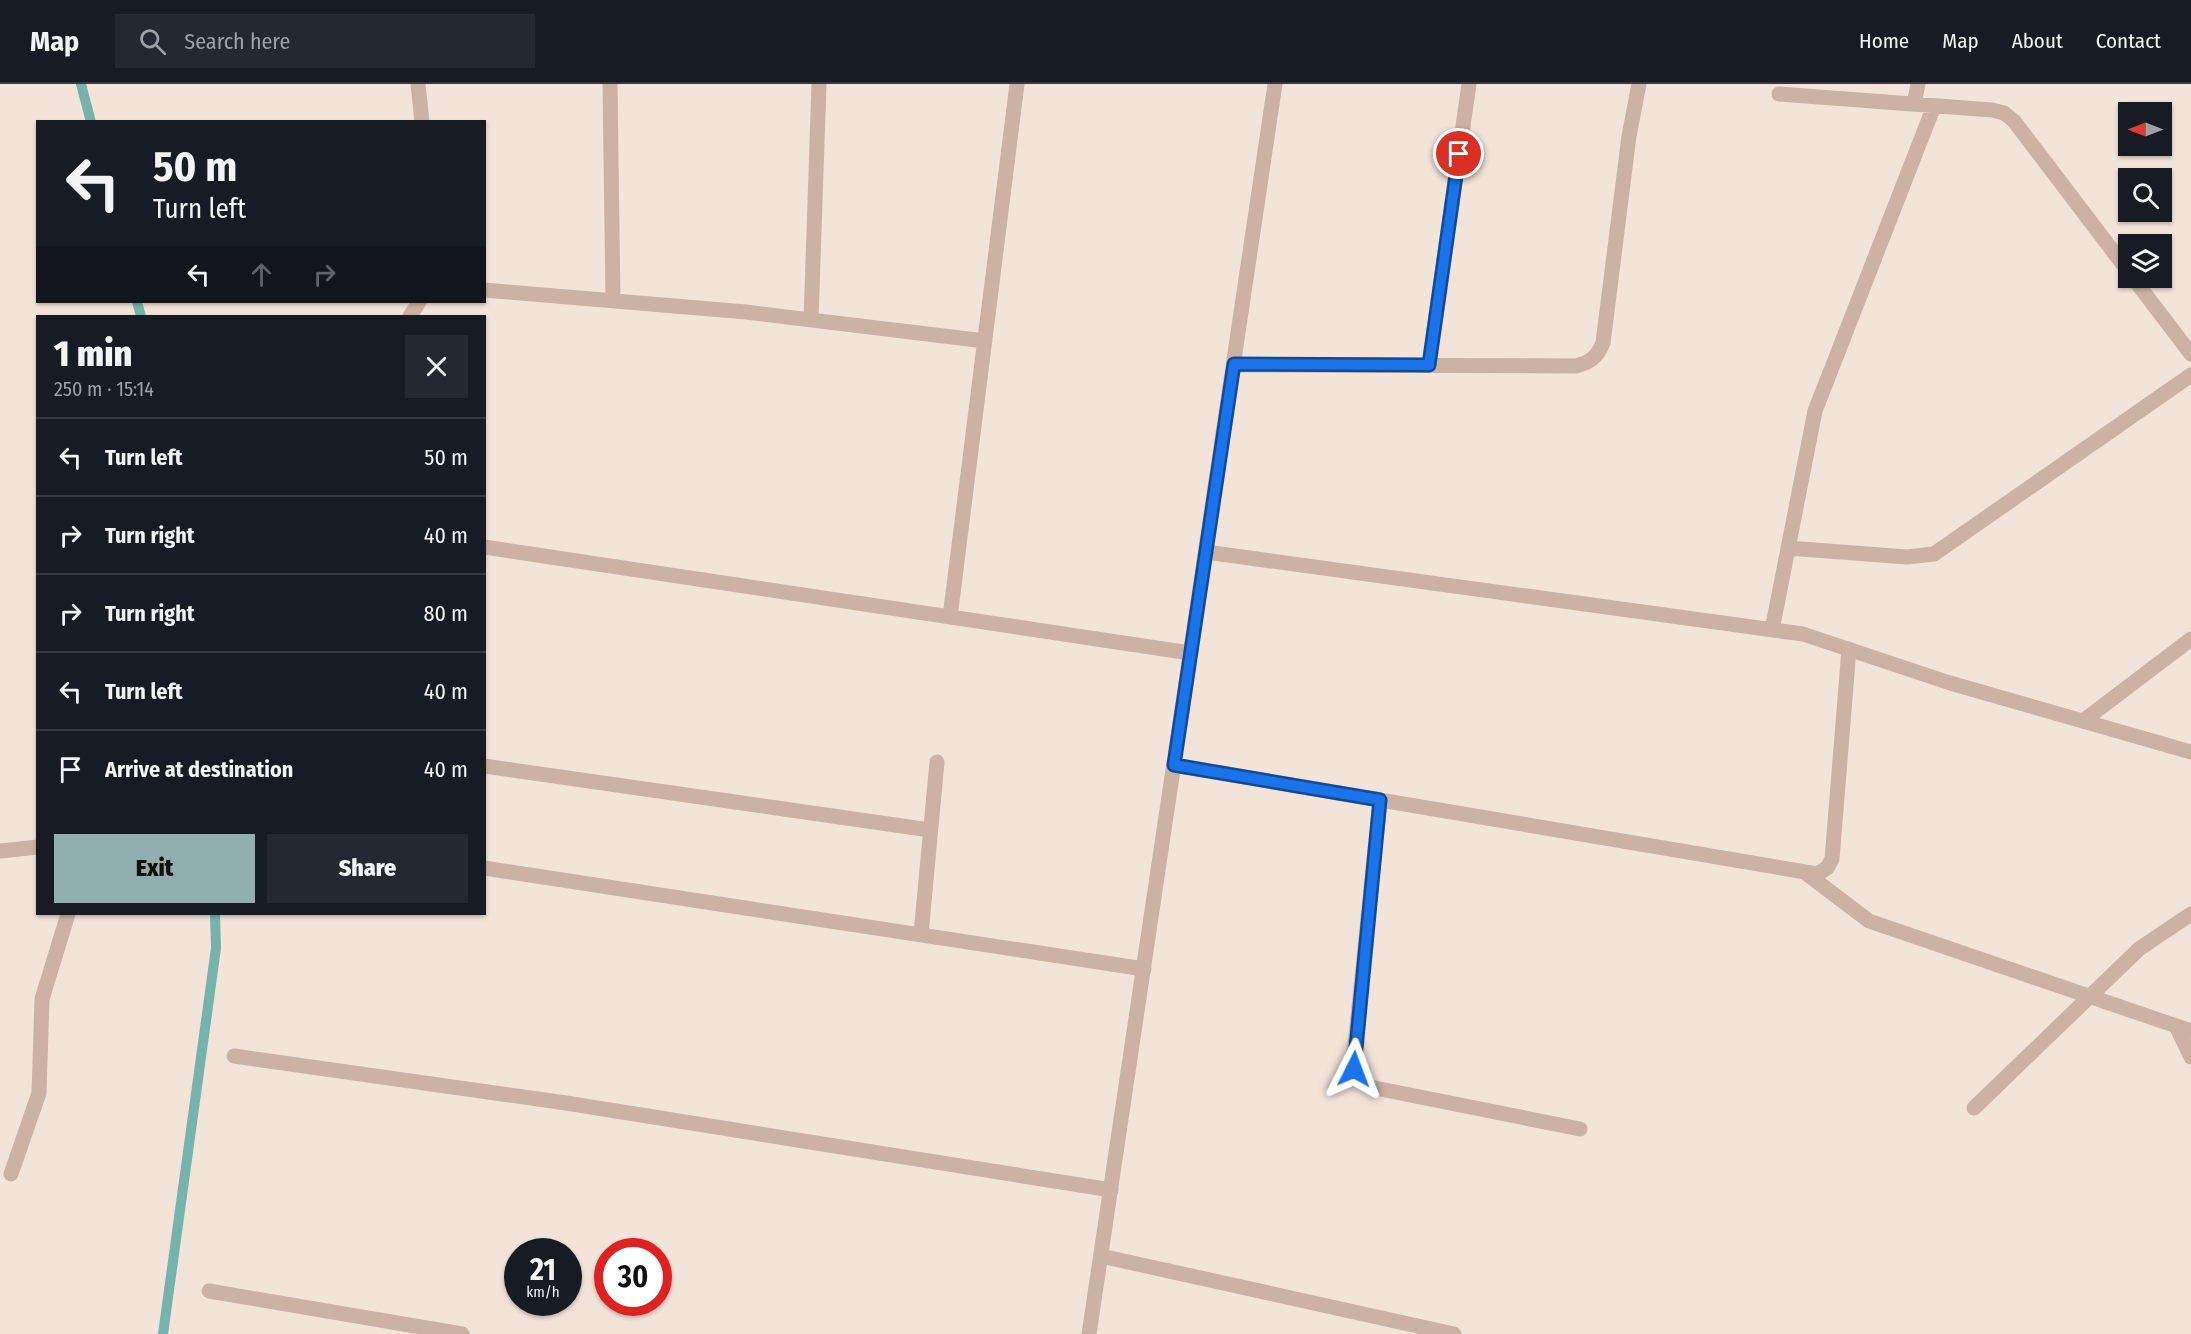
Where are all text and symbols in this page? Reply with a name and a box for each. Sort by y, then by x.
search box [115,14,535,68]
text: Map [30,25,79,58]
icon: search [136,25,169,58]
text: Search here [184,28,290,55]
text: Home [1859,28,1909,54]
text: Map [1942,28,1979,54]
text: About [2012,28,2063,54]
text: Contact [2096,28,2161,54]
north arrow [2118,102,2172,156]
map controls [2118,102,2172,288]
pin [1433,128,1484,179]
icon: arrive [1442,137,1475,170]
text: 50 m [153,142,237,192]
icon: left [54,144,132,222]
button: search [2118,168,2172,222]
text: Turn left [153,193,246,225]
button: layers [2118,234,2172,288]
icon: left [182,258,215,291]
icon: ahead [245,258,278,291]
icon: right [308,258,341,291]
text: 1 min [54,332,132,376]
button: close [405,335,468,398]
text: 250 m · 15:14 [54,377,154,401]
icon: left [54,441,87,474]
text: Turn left [105,444,183,471]
text: 50 m [424,444,468,471]
icon: right [54,519,87,552]
text: Turn right [105,522,194,549]
text: 40 m [424,522,468,549]
icon: right [54,597,87,630]
text: Turn right [105,600,194,627]
text: 80 m [423,600,468,627]
icon: left [54,675,87,708]
text: Turn left [105,678,183,705]
text: 40 m [424,678,468,705]
icon: arrive [54,753,87,786]
text: Arrive at destination [105,756,293,783]
text: 40 m [424,756,468,783]
button: Exit [54,834,255,903]
button: Share [267,834,468,903]
position arrow [1322,1037,1386,1101]
speed limit sign: 30 [594,1238,672,1316]
text: 21 [530,1252,556,1288]
text: km/h [526,1283,560,1301]

